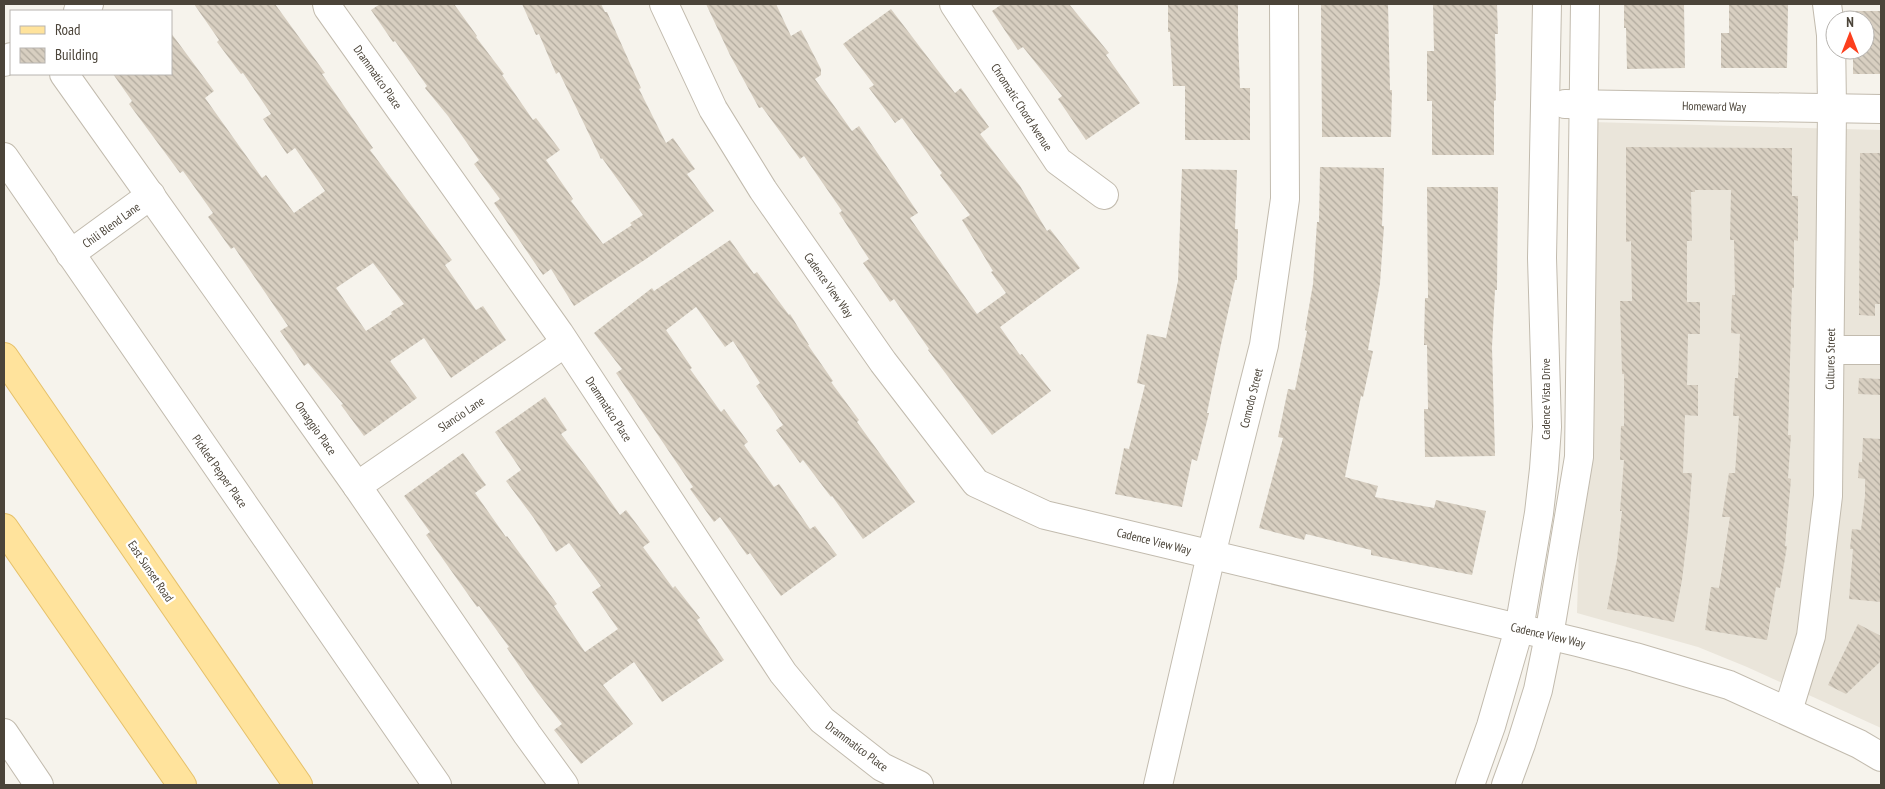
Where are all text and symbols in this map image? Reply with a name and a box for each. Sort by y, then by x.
legend [10,10,172,75]
north arrow [1825,10,1875,60]
text: N [1846,13,1854,31]
text: Road [55,20,81,39]
street label: Drammatico Place [350,42,406,112]
text: Building [55,45,98,64]
street label: Chromatic Chord Avenue [988,60,1056,154]
street label: Homeward Way [1682,98,1747,114]
street label: Chili Blend Lane [79,199,143,251]
street label: Cadence View Way [801,250,857,321]
street label: Cultures Street [1822,327,1838,390]
street label: Cadence Vista Drive [1538,358,1553,440]
street label: Comodo Street [1236,366,1266,429]
street label: Drammatico Place [582,374,636,444]
street label: Slancio Lane [435,393,487,435]
street label: Omaggio Place [292,398,340,458]
street label: Pickled Pepper Place [189,432,251,510]
street label: Cadence View Way [1115,525,1193,558]
street label: East Sunset Road [125,537,177,605]
street label: Cadence View Way [1509,619,1587,651]
street label: Drammatico Place [823,718,891,774]

